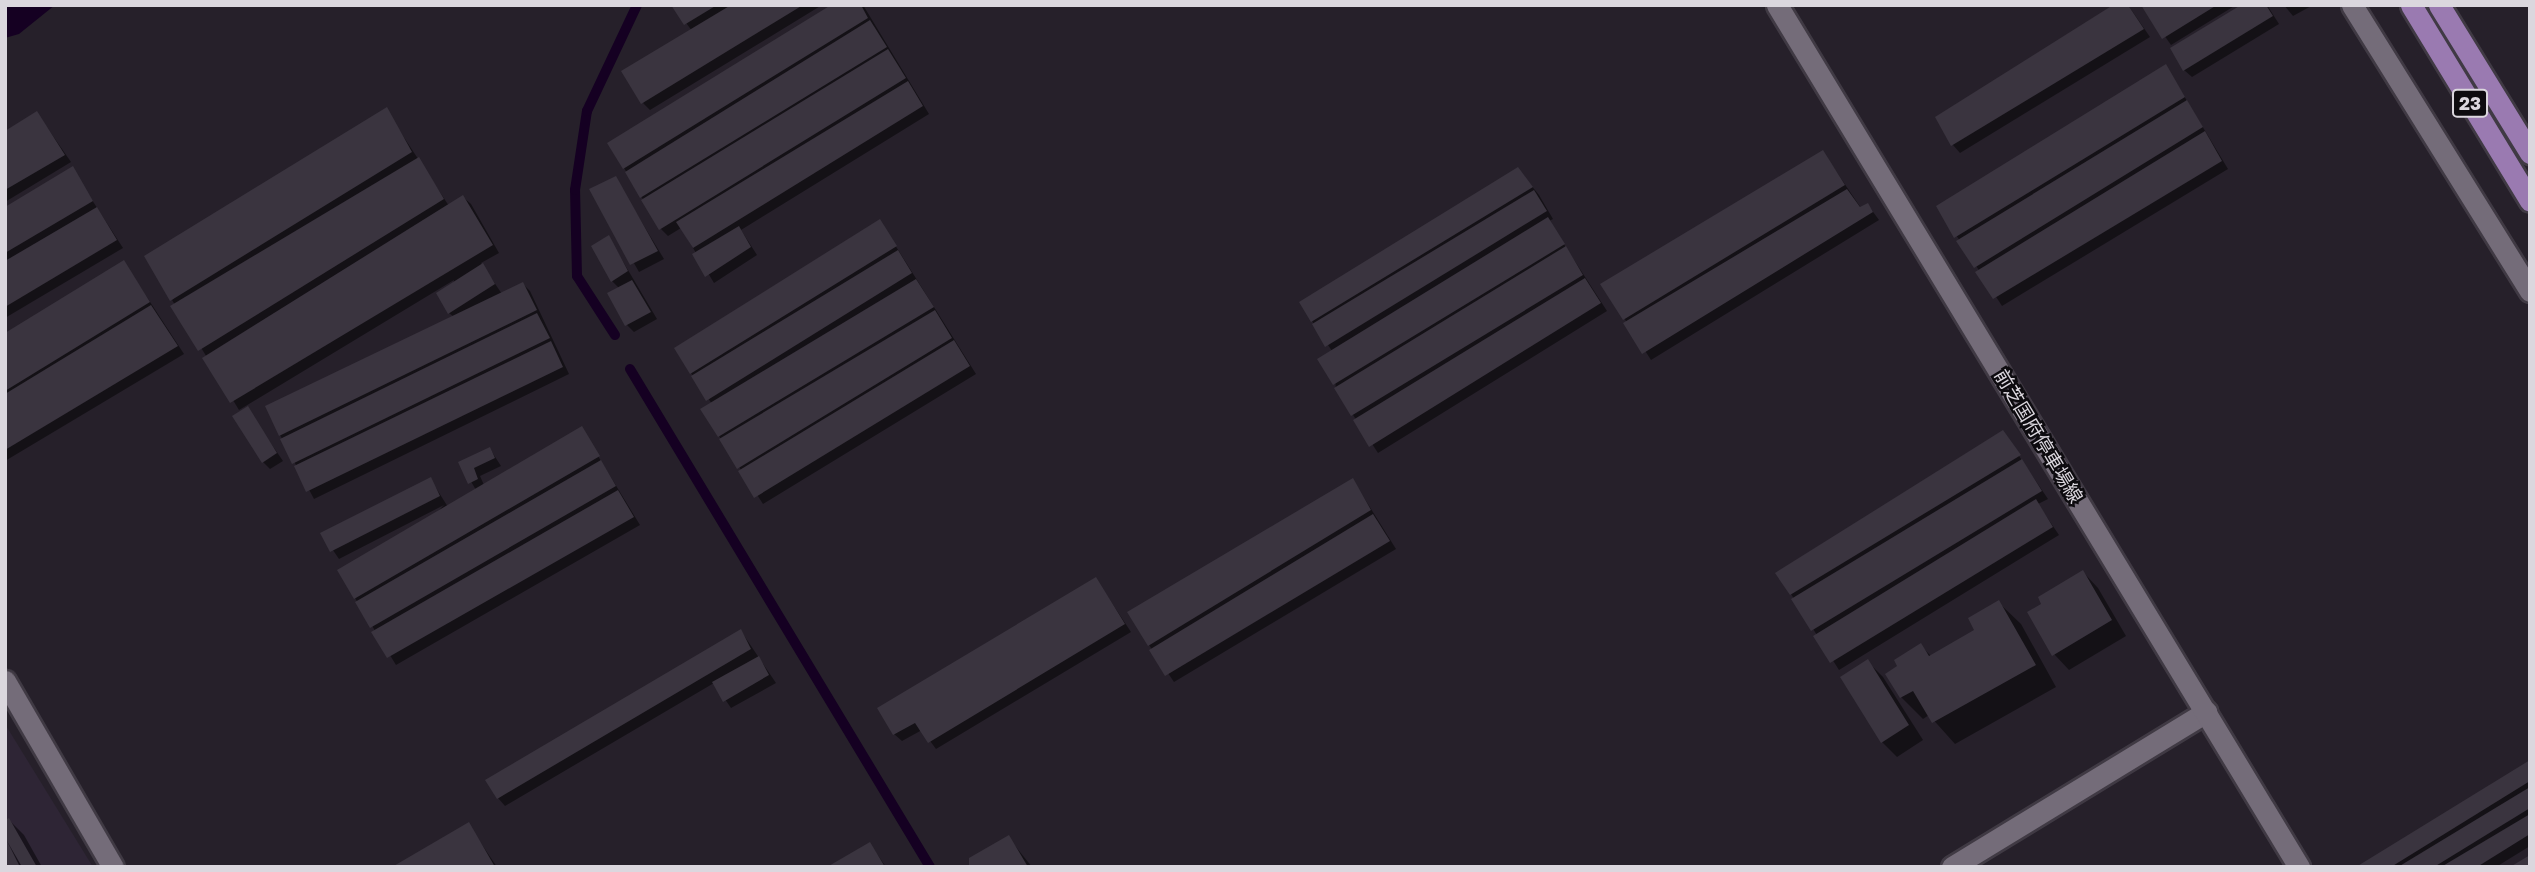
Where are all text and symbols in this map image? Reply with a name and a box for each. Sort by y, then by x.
road number: 23 [2451,88,2489,118]
street label: 前芝国府停車場線 [1990,365,2088,507]

